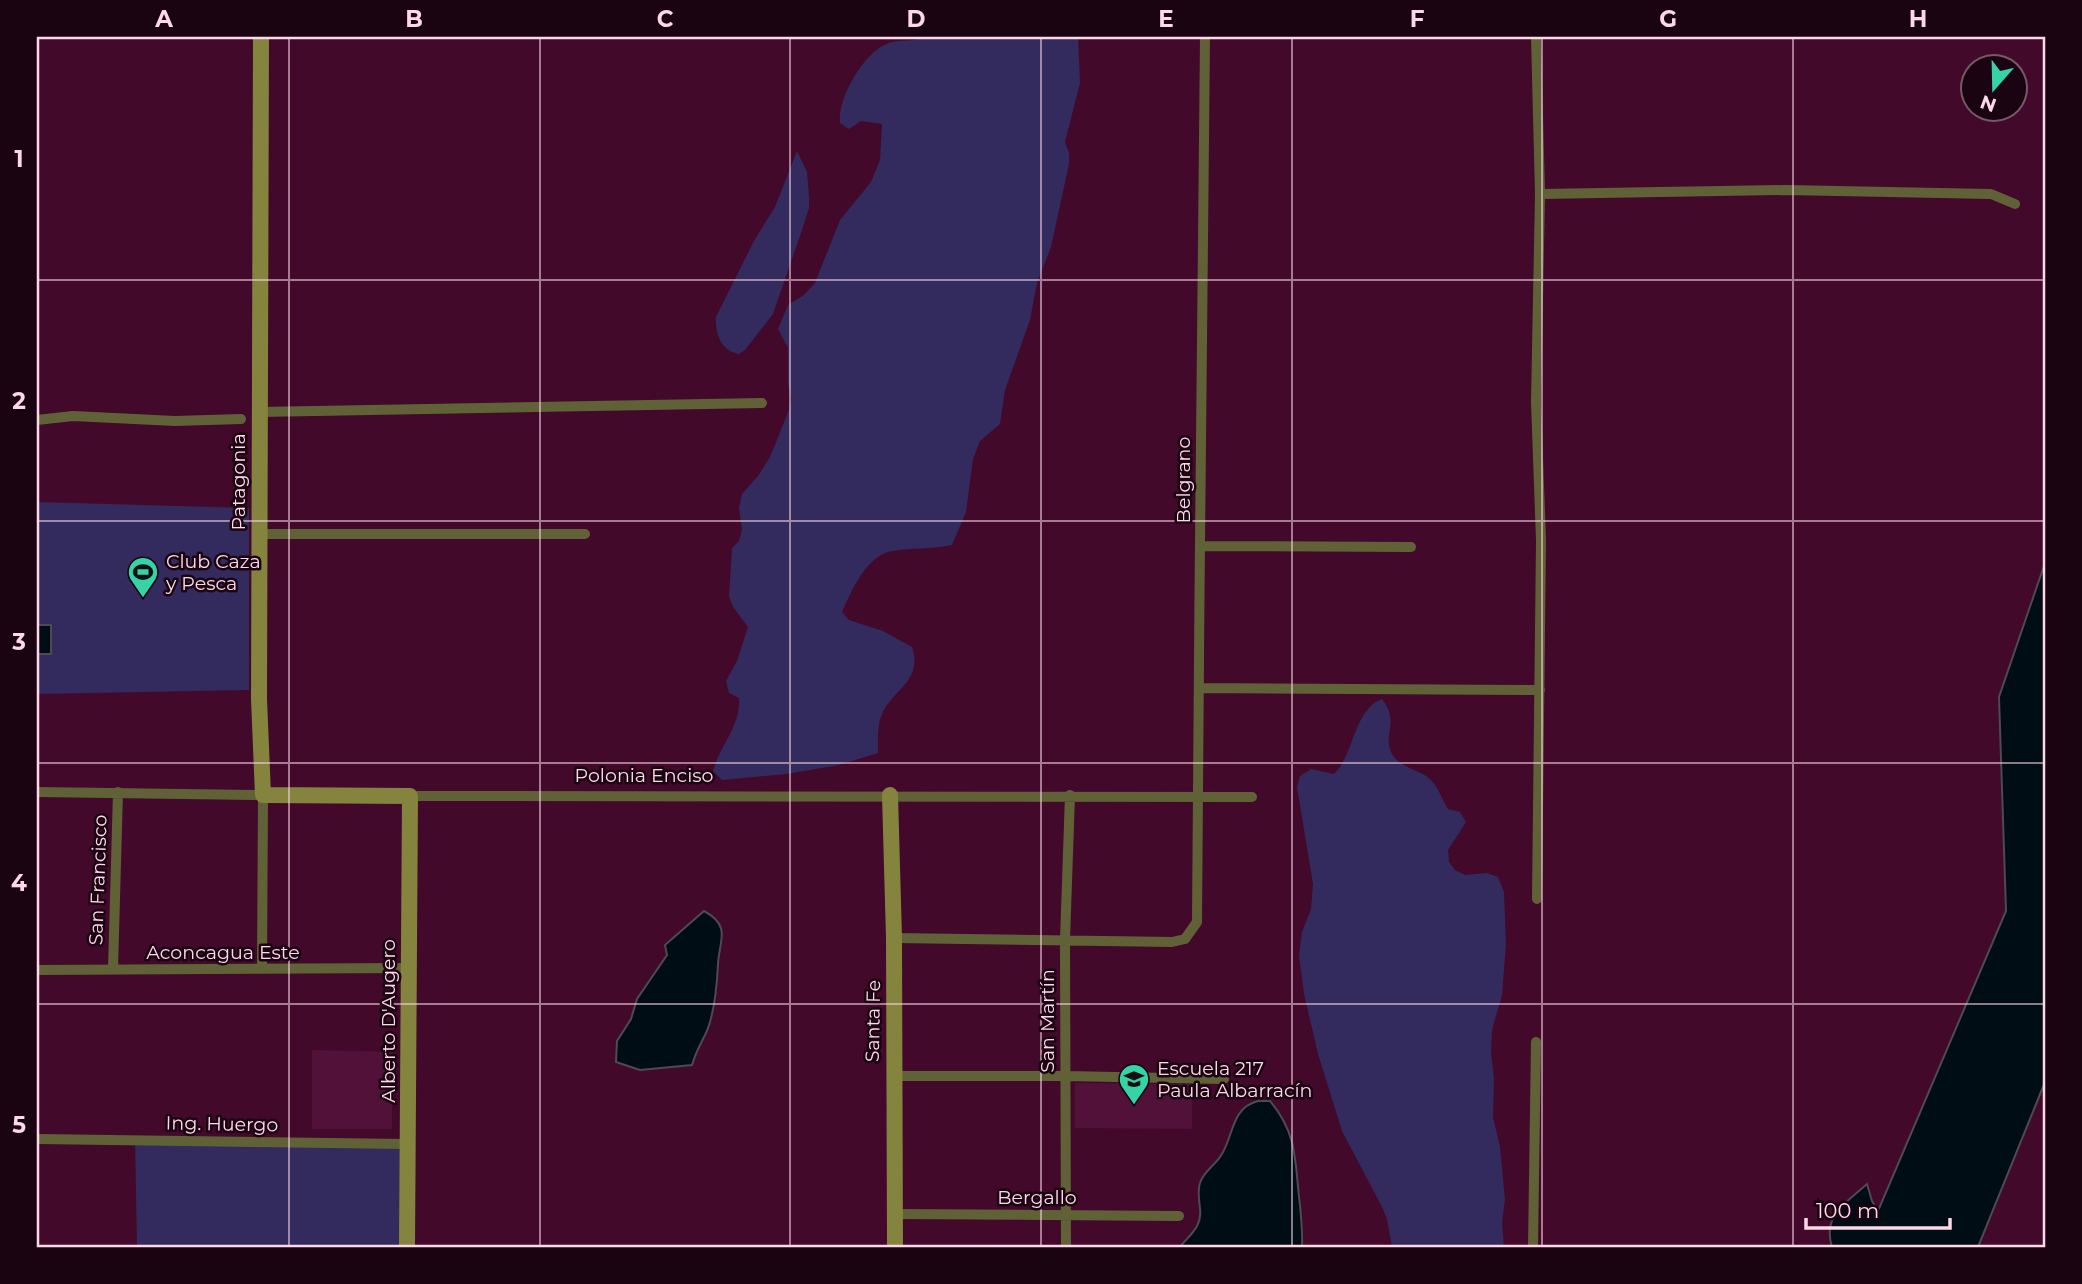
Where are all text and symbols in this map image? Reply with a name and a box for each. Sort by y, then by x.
text: A [154,5,173,33]
text: B [405,5,423,33]
text: C [657,5,674,33]
text: D [907,5,926,33]
text: E [1158,5,1174,33]
text: F [1410,5,1425,33]
text: G [1659,5,1677,33]
text: H [1909,5,1927,33]
north arrow [1960,52,2030,122]
text: N [1977,90,2000,117]
text: 1 [14,145,24,173]
text: 2 [12,387,26,415]
street label: Patagonia [227,433,250,531]
street label: Belgrano [1172,437,1195,523]
place label: Club Caza y Pesca [165,550,261,595]
sports icon: Club Caza y Pesca [126,555,160,599]
text: 3 [11,628,26,656]
street label: Polonia Enciso [575,764,714,787]
street label: San Francisco [84,814,112,946]
text: 4 [11,869,27,897]
street label: Alberto D'Augero [377,939,400,1103]
street label: Aconcagua Este [146,941,300,964]
street label: San Martín [1036,969,1059,1073]
street label: Santa Fe [861,980,885,1062]
place label: Escuela 217 Paula Albarracín [1157,1057,1312,1102]
school or university icon: Escuela 217 Paula Albarracín [1117,1062,1151,1106]
text: 5 [12,1111,26,1139]
street label: Ing. Huergo [166,1112,279,1136]
street label: Bergallo [997,1186,1077,1209]
scale bar [1806,1186,1949,1230]
text: 100 m [1816,1198,1879,1223]

